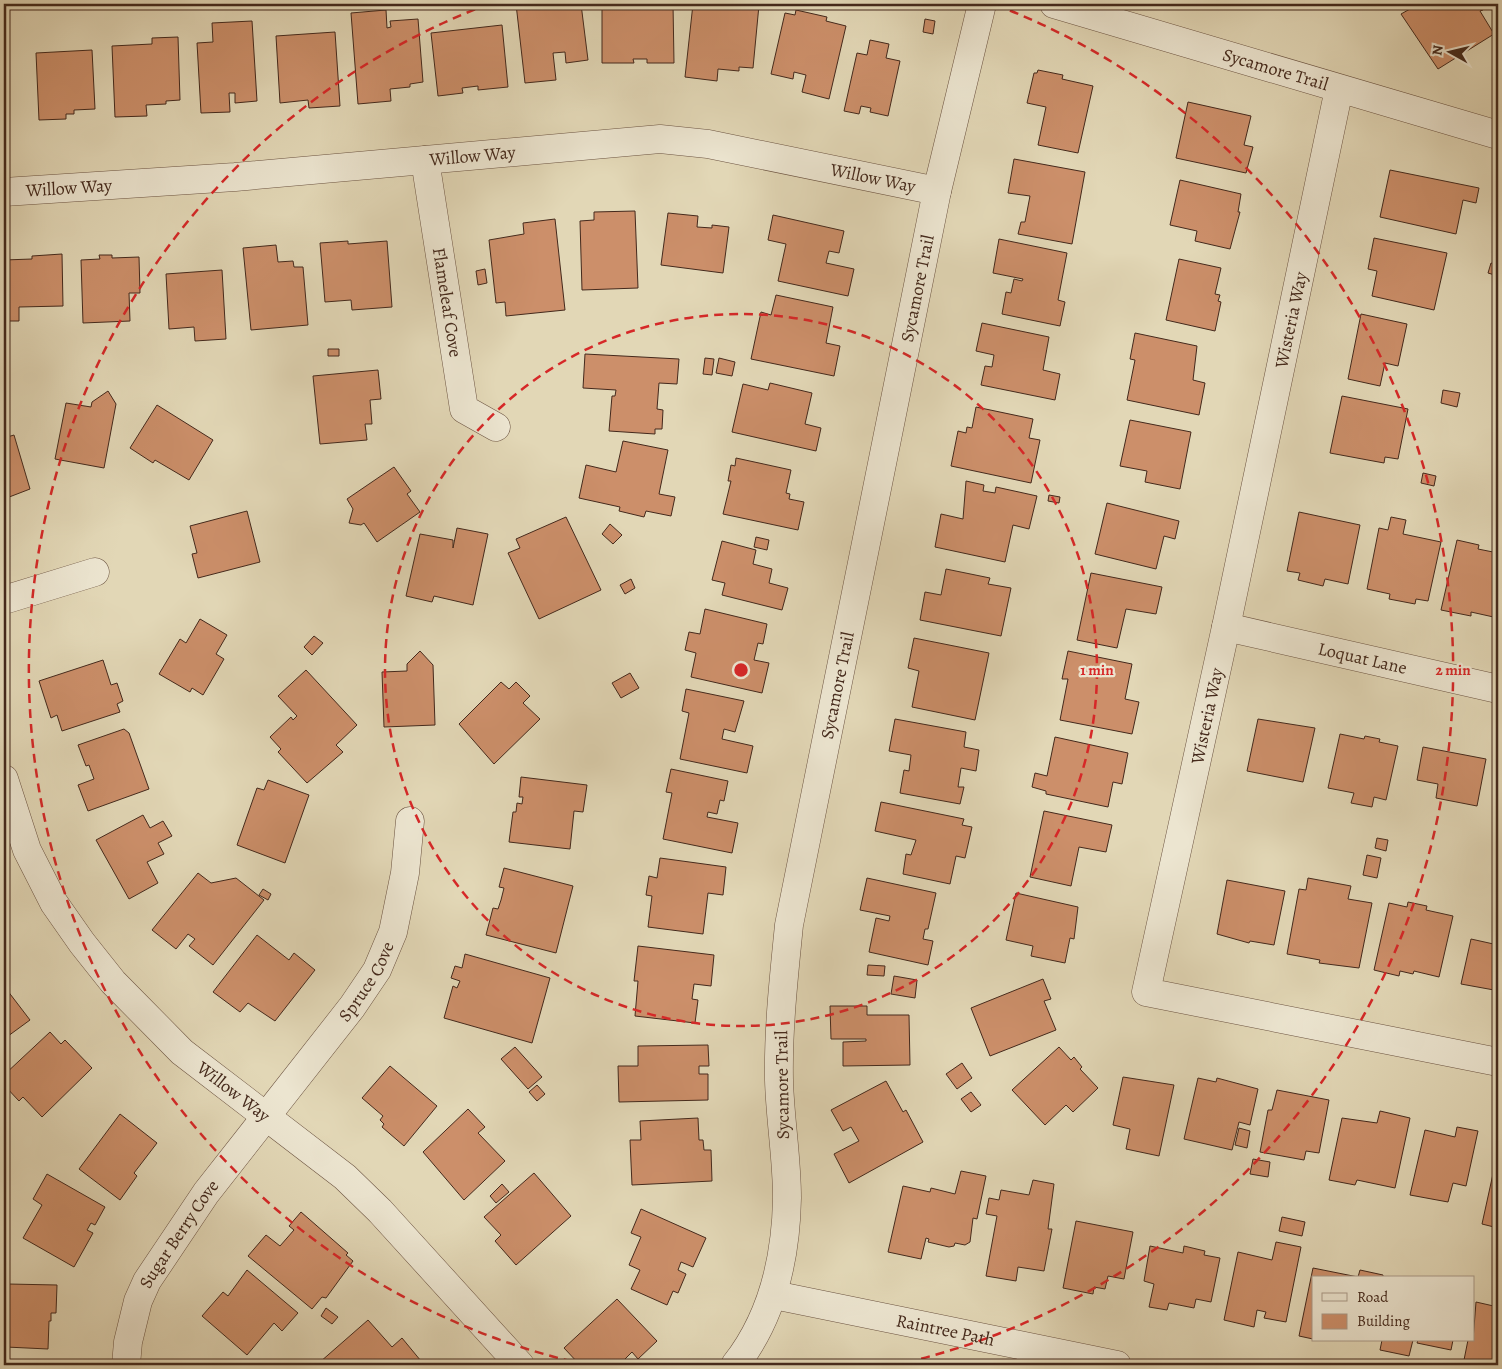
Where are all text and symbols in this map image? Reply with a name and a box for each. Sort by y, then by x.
north arrow [1424,28,1474,78]
street label: Sycamore Trail [1220,42,1332,96]
text: N [1428,44,1448,57]
street label: Willow Way [428,140,518,172]
street label: Willow Way [827,157,919,199]
street label: Willow Way [24,173,114,203]
street label: Sycamore Trail [895,232,940,344]
street label: Flameleaf Cove [427,246,468,359]
street label: Wisteria Way [1269,269,1313,371]
street label: Sycamore Trail [815,629,860,741]
street label: Loquat Lane [1316,636,1409,680]
text: 1 min [1080,660,1114,680]
text: 2 min [1435,660,1471,680]
centre of rings [732,661,750,679]
street label: Wisteria Way [1185,665,1229,767]
street label: Spruce Cove [333,938,400,1027]
street label: Sycamore Trail [769,1030,795,1140]
street label: Willow Way [191,1055,276,1128]
street label: Sugar Berry Cove [133,1174,224,1292]
legend [1312,1276,1474,1342]
text: Road [1357,1287,1389,1307]
street label: Raintree Path [894,1308,997,1352]
text: Building [1357,1311,1410,1331]

